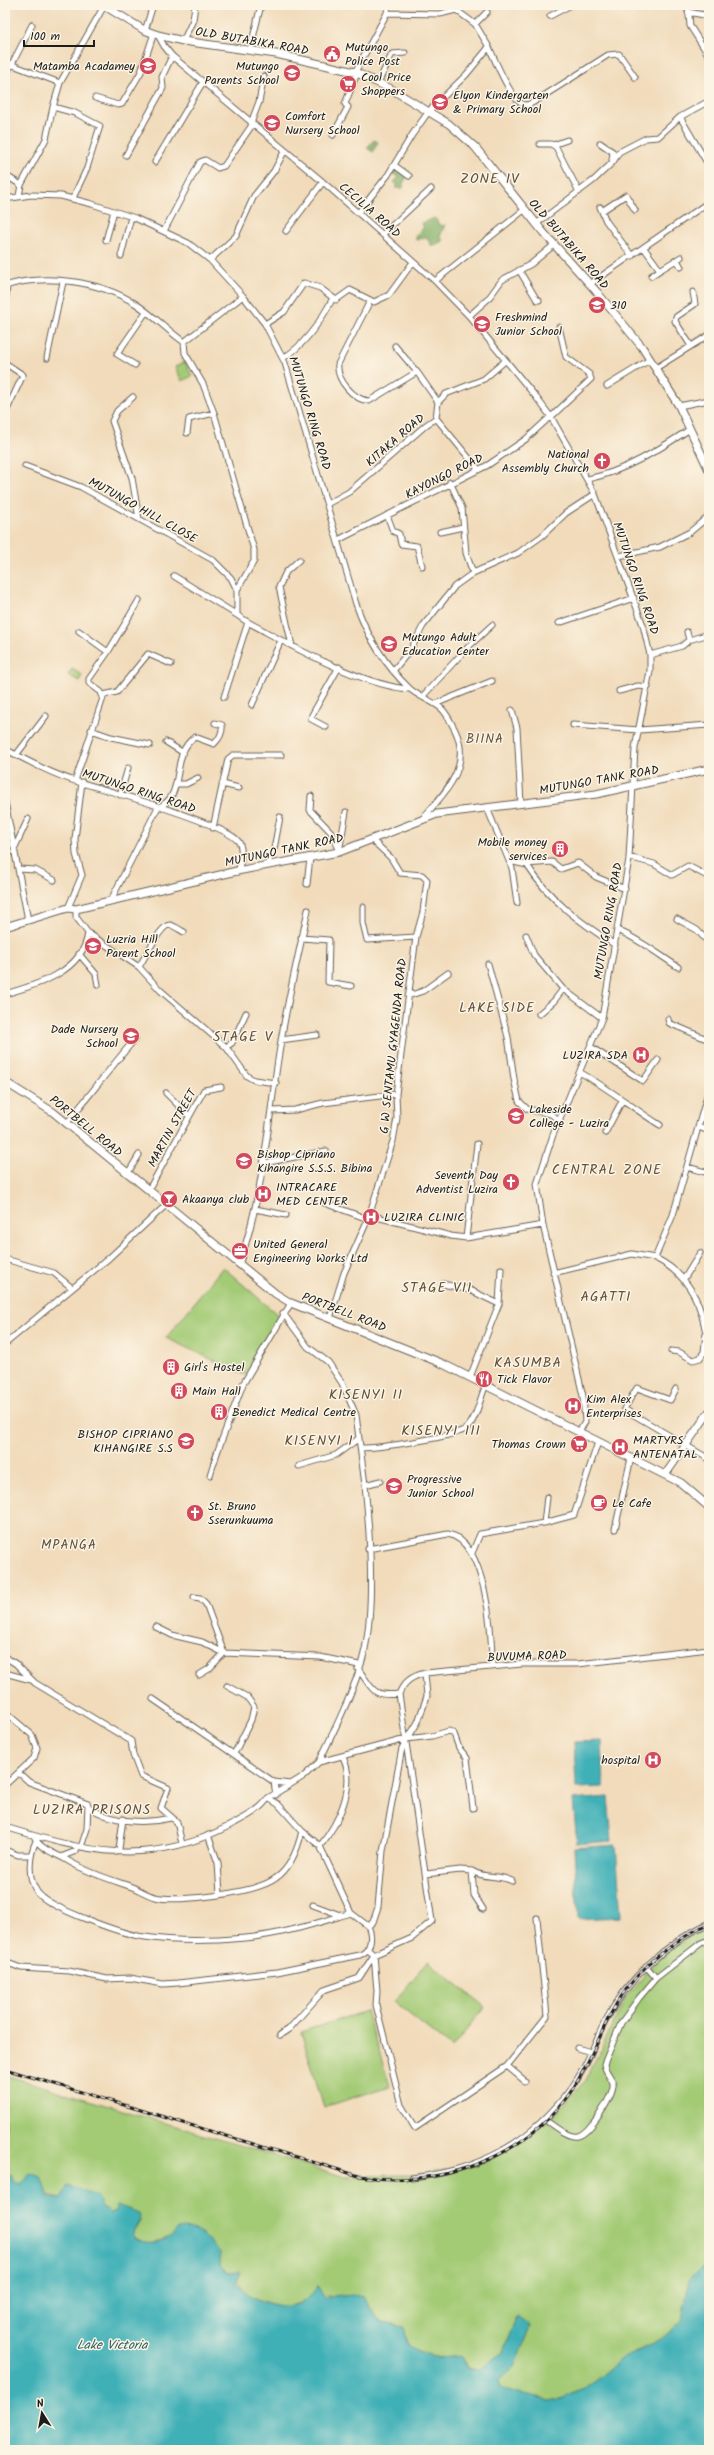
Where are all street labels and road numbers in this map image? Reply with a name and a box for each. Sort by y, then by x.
street label: OLD BUTABIKA ROAD [194,22,310,61]
street label: CECILIA ROAD [334,178,405,243]
street label: OLD BUTABIKA ROAD [524,195,614,294]
street label: MUTUNGO RING ROAD [283,354,336,473]
street label: KITAKA ROAD [361,409,429,472]
street label: KAYONGO ROAD [402,448,487,504]
street label: MUTUNGO HILL CLOSE [85,473,202,549]
street label: MUTUNGO RING ROAD [607,519,664,637]
street label: MUTUNGO TANK ROAD [538,761,661,800]
street label: MUTUNGO RING ROAD [80,764,198,819]
street label: MUTUNGO TANK ROAD [223,829,346,872]
street label: MUTUNGO RING ROAD [589,861,628,981]
street label: G W SENTAMU GYAGENDA ROAD [375,957,412,1135]
street label: MARTIN STREET [143,1084,203,1171]
street label: PORTBELL ROAD [45,1091,127,1162]
street label: PORTBELL ROAD [299,1288,389,1337]
street label: BUVUMA ROAD [487,1646,567,1667]

